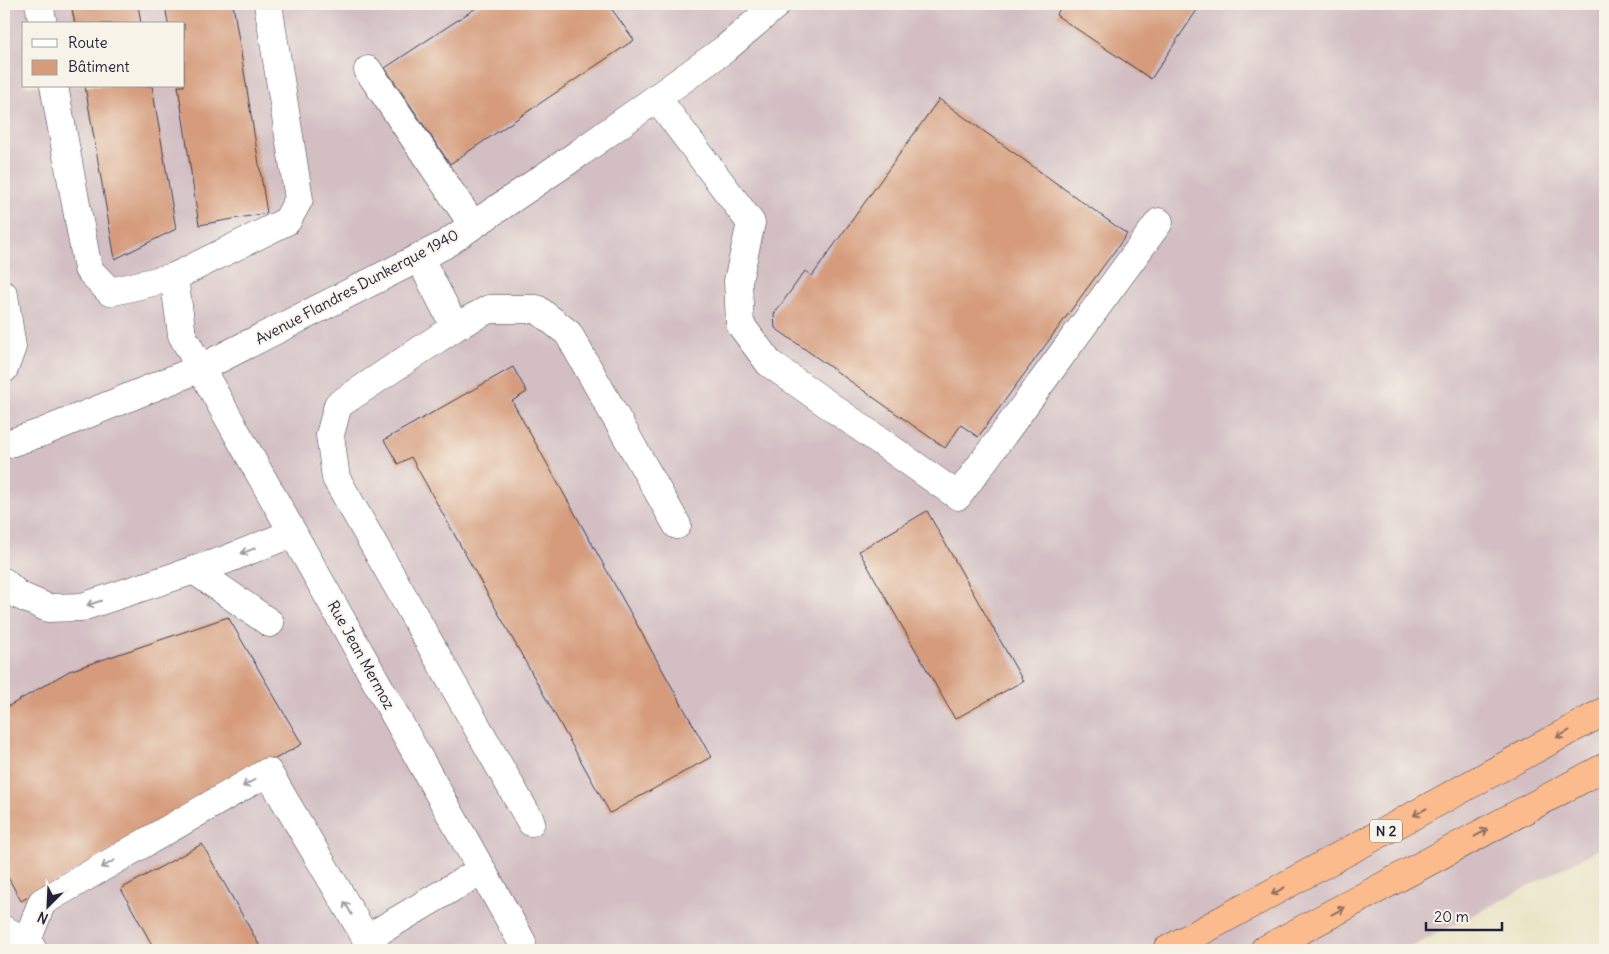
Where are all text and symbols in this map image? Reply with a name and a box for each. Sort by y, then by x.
legend [22,22,185,88]
text: Route [68,33,108,52]
text: Bâtiment [68,57,130,76]
street label: Avenue Flandres Dunkerque 1940 [252,225,462,348]
one-way arrow [241,547,256,556]
street label: Rue Jean Mermoz [324,597,399,712]
one-way arrow [87,599,102,608]
one-way arrow [1555,729,1570,739]
one-way arrow [242,779,256,789]
one-way arrow [1413,808,1428,818]
road number: N 2 [1370,819,1402,842]
one-way arrow [1473,828,1488,838]
one-way arrow [100,859,115,869]
north arrow [22,882,72,932]
one-way arrow [1271,886,1285,896]
scale bar [1426,899,1503,931]
one-way arrow [343,902,353,916]
one-way arrow [1330,905,1345,915]
text: 20 m [1434,907,1469,926]
text: N [35,908,51,928]

